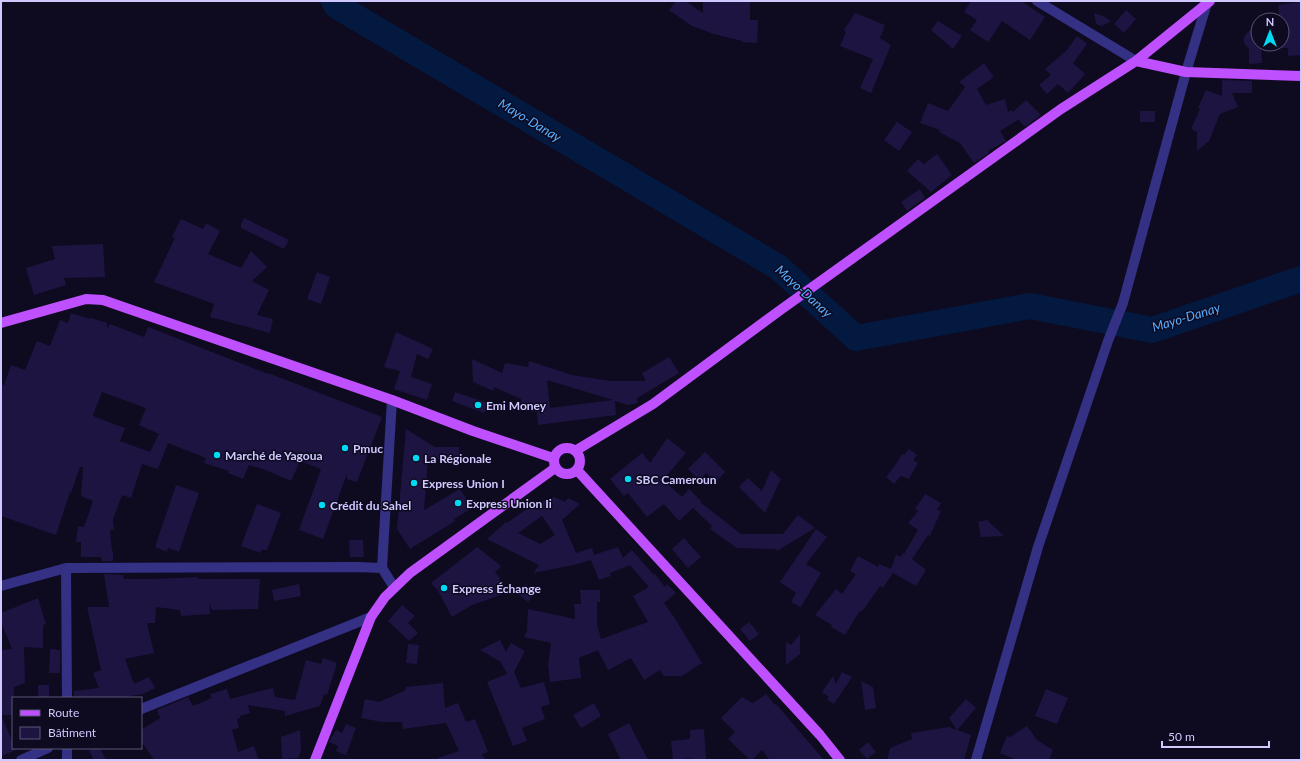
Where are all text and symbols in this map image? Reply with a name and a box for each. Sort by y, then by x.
north arrow [1250,12,1290,52]
text: N [1266,15,1274,28]
water label: Mayo-Danay [496,95,565,145]
water label: Mayo-Danay [772,261,836,321]
water label: Mayo-Danay [1150,299,1223,335]
place label: Emi Money [486,398,547,413]
marker: Emi Money [473,400,483,410]
place label: Pmuc [353,441,383,456]
marker: Pmuc [340,443,350,453]
place label: Marché de Yagoua [225,448,323,463]
marker: Marché de Yagoua [212,450,222,460]
place label: La Régionale [424,451,492,466]
marker: La Régionale [411,453,421,463]
place label: SBC Cameroun [636,472,717,487]
marker: SBC Cameroun [623,474,633,484]
place label: Express Union I [422,476,505,491]
marker: Express Union I [409,478,419,488]
place label: Express Union Ii [466,496,552,511]
place label: Crédit du Sahel [330,498,411,513]
marker: Express Union Ii [453,498,463,508]
marker: Crédit du Sahel [317,500,327,510]
place label: Express Échange [452,581,541,596]
marker: Express Échange [439,583,449,593]
legend [12,697,142,749]
text: Route [48,705,79,720]
scale bar [1162,723,1269,749]
text: Bâtiment [48,725,97,740]
text: 50 m [1168,729,1195,744]

